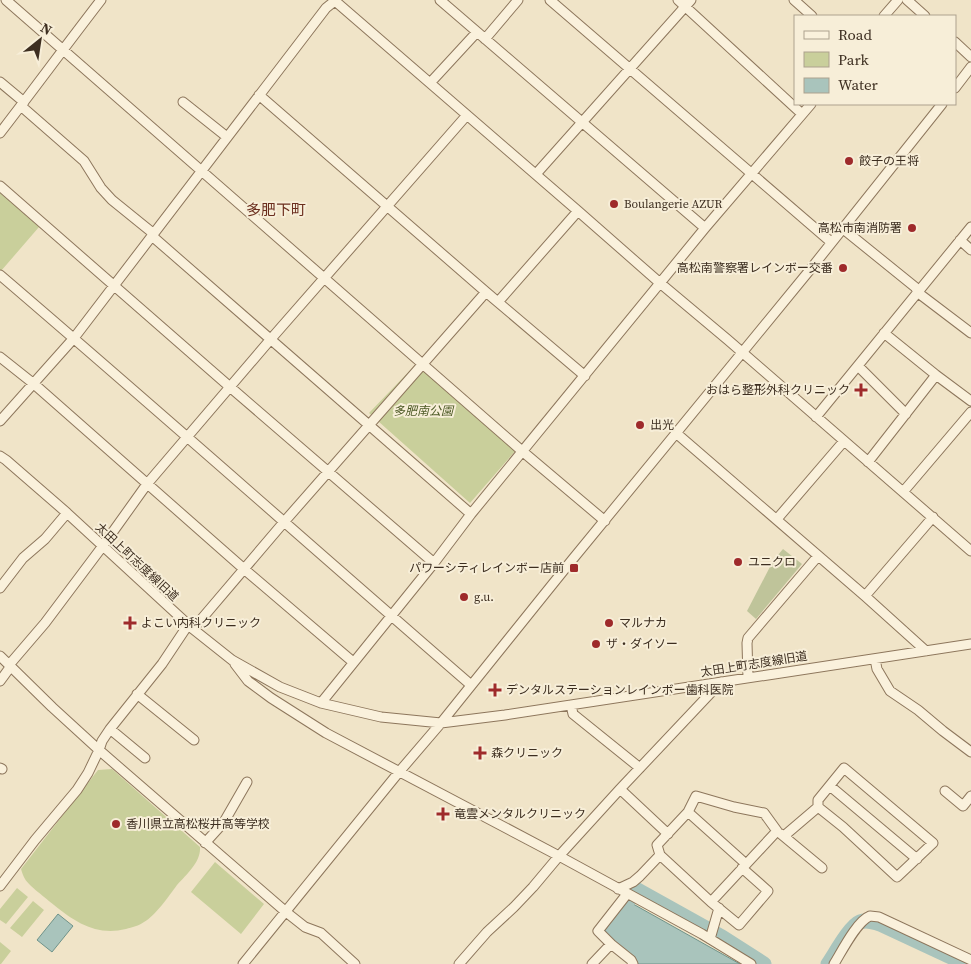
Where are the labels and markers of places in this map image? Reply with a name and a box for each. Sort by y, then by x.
place label: 餃子の王将 [859,153,919,169]
marker: 餃子の王将 [843,155,855,167]
place label: Boulangerie AZUR [624,196,722,212]
marker: Boulangerie AZUR [608,198,620,210]
place label: 高松市南消防署 [818,220,902,236]
marker: 高松市南消防署 [906,222,918,234]
place label: 高松南警察署レインボー交番 [677,260,833,276]
marker: 高松南警察署レインボー交番 [837,262,849,274]
place label: おはら整形外科クリニック [706,382,850,398]
marker: おはら整形外科クリニック [854,383,868,397]
place label: 出光 [650,417,674,433]
marker: 出光 [634,419,646,431]
place label: ユニクロ [748,554,796,570]
marker: ユニクロ [732,556,744,568]
place label: パワーシティレインボー店前 [409,560,564,576]
marker: パワーシティレインボー店前 [568,562,580,574]
place label: g.u. [474,589,494,605]
marker: g.u. [458,591,470,603]
place label: よこい内科クリニック [141,615,261,631]
place label: マルナカ [619,615,667,631]
marker: よこい内科クリニック [123,616,137,630]
marker: マルナカ [603,617,615,629]
place label: ザ・ダイソー [606,636,678,652]
marker: ザ・ダイソー [590,638,602,650]
place label: デンタルステーションレインボー歯科医院 [506,682,734,698]
marker: デンタルステーションレインボー歯科医院 [488,683,502,697]
place label: 森クリニック [491,745,563,761]
marker: 森クリニック [473,746,487,760]
place label: 竜雲メンタルクリニック [454,806,586,822]
marker: 竜雲メンタルクリニック [436,807,450,821]
place label: 香川県立高松桜井高等学校 [126,816,270,832]
marker: 香川県立高松桜井高等学校 [110,818,122,830]

